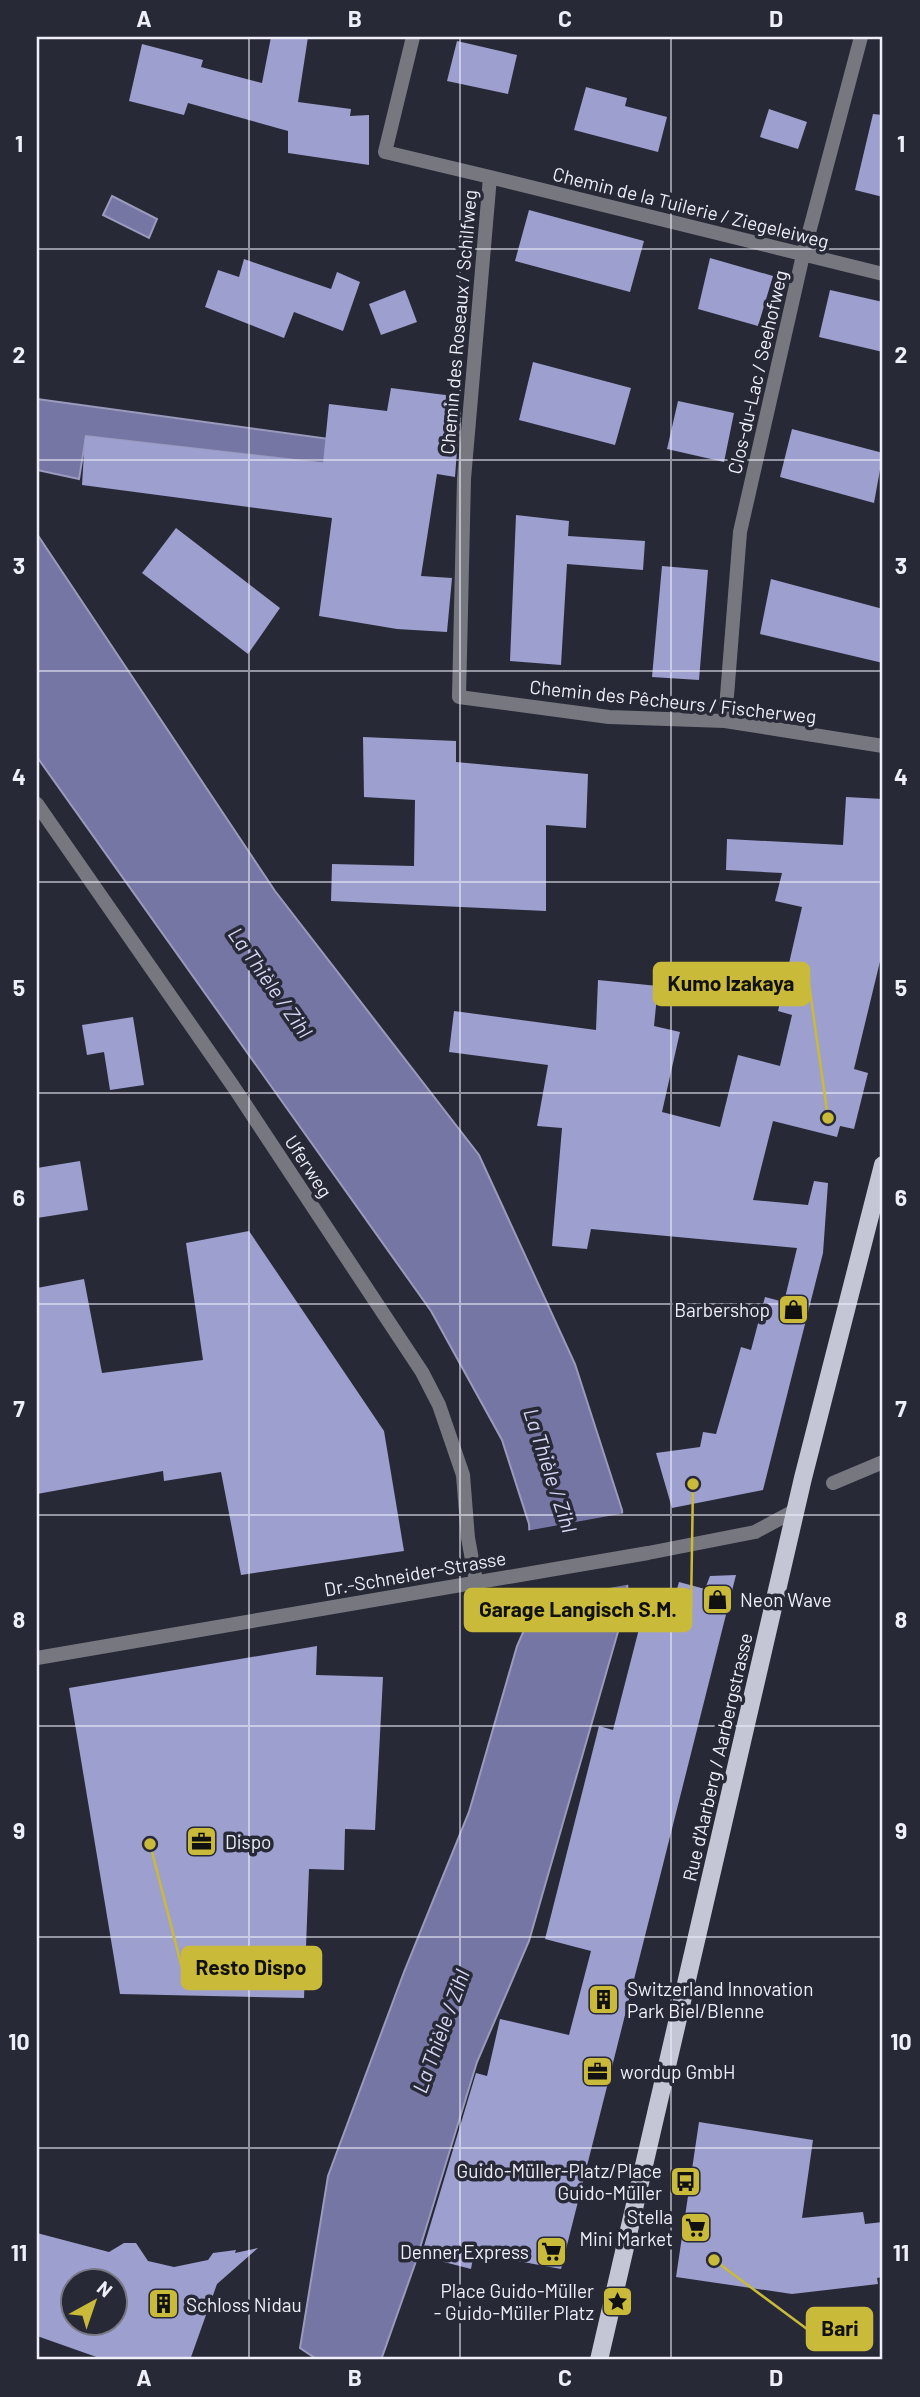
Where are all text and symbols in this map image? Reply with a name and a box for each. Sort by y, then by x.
text: A [136,4,152,32]
text: B [348,4,362,32]
text: C [558,4,572,32]
text: D [769,4,783,32]
text: 1 [15,129,23,157]
text: 1 [897,129,905,157]
street label: Chemin de la Tuilerie / Ziegeleiweg [550,162,832,252]
street label: Chemin des Roseaux / Schilfweg [435,189,481,455]
street label: Clos-du-Lac / Seehofweg [722,268,792,476]
text: 2 [13,340,25,368]
text: 2 [895,340,907,368]
text: 3 [13,551,25,579]
text: 3 [895,551,907,579]
street label: Chemin des Pêcheurs / Fischerweg [528,675,818,727]
text: 4 [12,762,26,790]
text: 4 [894,762,908,790]
water label: La Thièle / Zihl [224,922,318,1042]
callout: Kumo Izakaya [654,963,809,1005]
text: Kumo Izakaya [668,970,794,995]
text: 5 [13,973,25,1001]
text: 5 [895,973,907,1001]
street label: Uferweg [280,1131,338,1201]
text: 6 [13,1183,25,1211]
text: 6 [895,1183,907,1211]
shop icon: Barbershop [776,1292,810,1326]
place label: Barbershop [674,1298,770,1321]
text: 7 [13,1394,25,1422]
text: 7 [895,1394,907,1422]
water label: La Thièle / Zihl [519,1405,583,1536]
street label: Dr.-Schneider-Strasse [322,1546,508,1600]
shop icon: Neon Wave [700,1582,734,1616]
place label: Neon Wave [740,1588,832,1611]
callout: Garage Langisch S.M. [465,1589,691,1631]
text: Garage Langisch S.M. [479,1596,677,1621]
text: 8 [13,1605,25,1633]
text: 8 [895,1605,907,1633]
street label: Rue d'Aarberg / Aarbergstrasse [677,1631,757,1883]
text: 9 [13,1816,25,1844]
text: 9 [895,1816,907,1844]
office icon: Dispo [185,1824,219,1858]
place label: Dispo [225,1830,271,1853]
callout: Resto Dispo [182,1947,321,1989]
text: Resto Dispo [196,1954,306,1979]
water label: La Thièle / Zihl [406,1966,474,2096]
place label: Switzerland Innovation Park Biel/BIenne [627,1977,813,2022]
building icon: Switzerland Innovation Park Biel/BIenne [587,1982,621,2016]
text: 10 [8,2027,30,2055]
text: 10 [890,2027,912,2055]
office icon: wordup GmbH [580,2054,614,2088]
place label: wordup GmbH [620,2060,736,2083]
place label: Guido-Müller-Platz/Place Guido-Müller [457,2159,662,2204]
bus stop icon: Guido-Müller-Platz/Place Guido-Müller [668,2164,702,2198]
place label: Stella Mini Market [579,2205,673,2250]
supermarket icon: Stella Mini Market [679,2210,713,2244]
supermarket icon: Denner Express [535,2234,569,2268]
text: 11 [11,2238,27,2266]
text: 11 [893,2238,909,2266]
place label: Denner Express [400,2240,529,2263]
north arrow [60,2268,130,2338]
text: N [93,2276,117,2301]
place label: Place Guido-Müller - Guido-Müller Platz [434,2279,594,2324]
place icon: Place Guido-Müller - Guido-Müller Platz [600,2284,634,2318]
building icon: Schloss Nidau [146,2287,180,2321]
place label: Schloss Nidau [186,2293,302,2316]
callout: Bari [807,2308,872,2350]
text: Bari [821,2315,859,2340]
text: A [136,2363,152,2391]
text: B [348,2363,362,2391]
text: C [558,2363,572,2391]
text: D [769,2363,783,2391]

